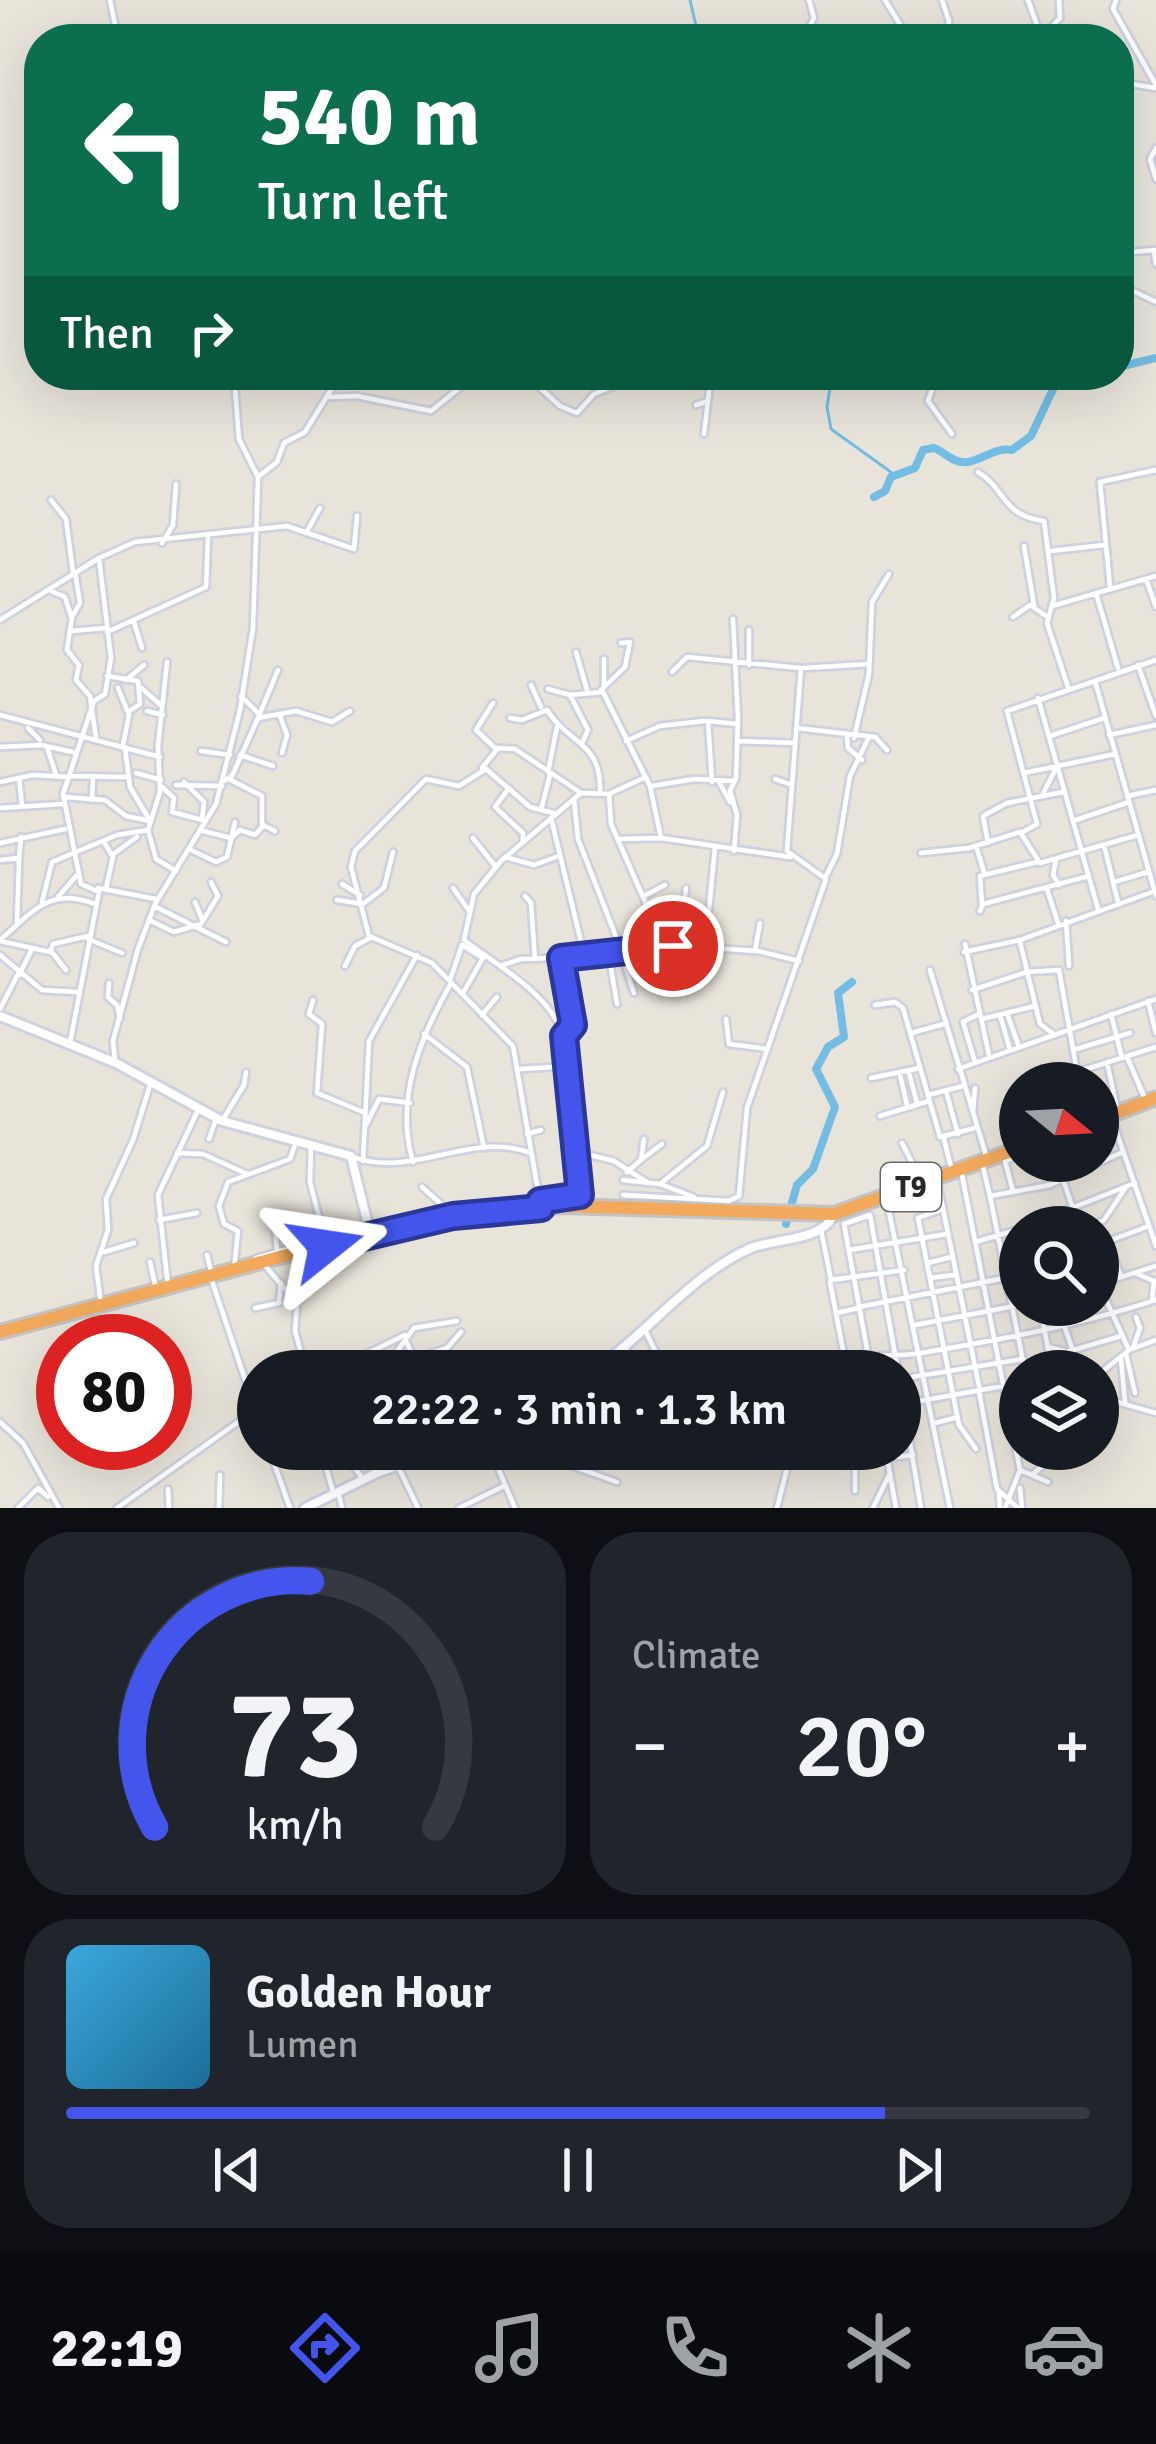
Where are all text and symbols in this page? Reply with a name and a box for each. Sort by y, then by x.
text: 540 m [258,65,480,169]
icon: left [60,72,216,228]
text: Turn left [258,168,448,235]
icon: right [178,300,244,366]
text: Then [60,306,154,361]
pin [622,895,724,997]
icon: arrive [640,913,706,979]
north arrow [999,1062,1119,1182]
map controls [999,1062,1119,1470]
road number: T9 [881,1163,941,1211]
position arrow [263,1183,389,1309]
button: search [999,1206,1119,1326]
speed limit sign: 80 [36,1314,192,1470]
button: layers [999,1350,1119,1470]
text: 22:22 · 3 min · 1.3 km [371,1382,787,1437]
text: Climate [632,1631,761,1679]
text: 73 [228,1659,362,1812]
text: 20° [795,1691,927,1802]
text: − [632,1706,668,1787]
text: + [1054,1706,1090,1787]
text: km/h [246,1798,344,1851]
text: Golden Hour [246,1965,491,2020]
text: Lumen [246,2020,359,2068]
icon: previous [204,2137,270,2203]
icon: pause [545,2137,611,2203]
icon: next [886,2137,952,2203]
icon: directions [283,2306,367,2390]
icon: music [468,2306,552,2390]
icon: phone [653,2306,737,2390]
icon: climate [837,2306,921,2390]
icon: car [1022,2306,1106,2390]
text: 22:19 [50,2315,183,2382]

